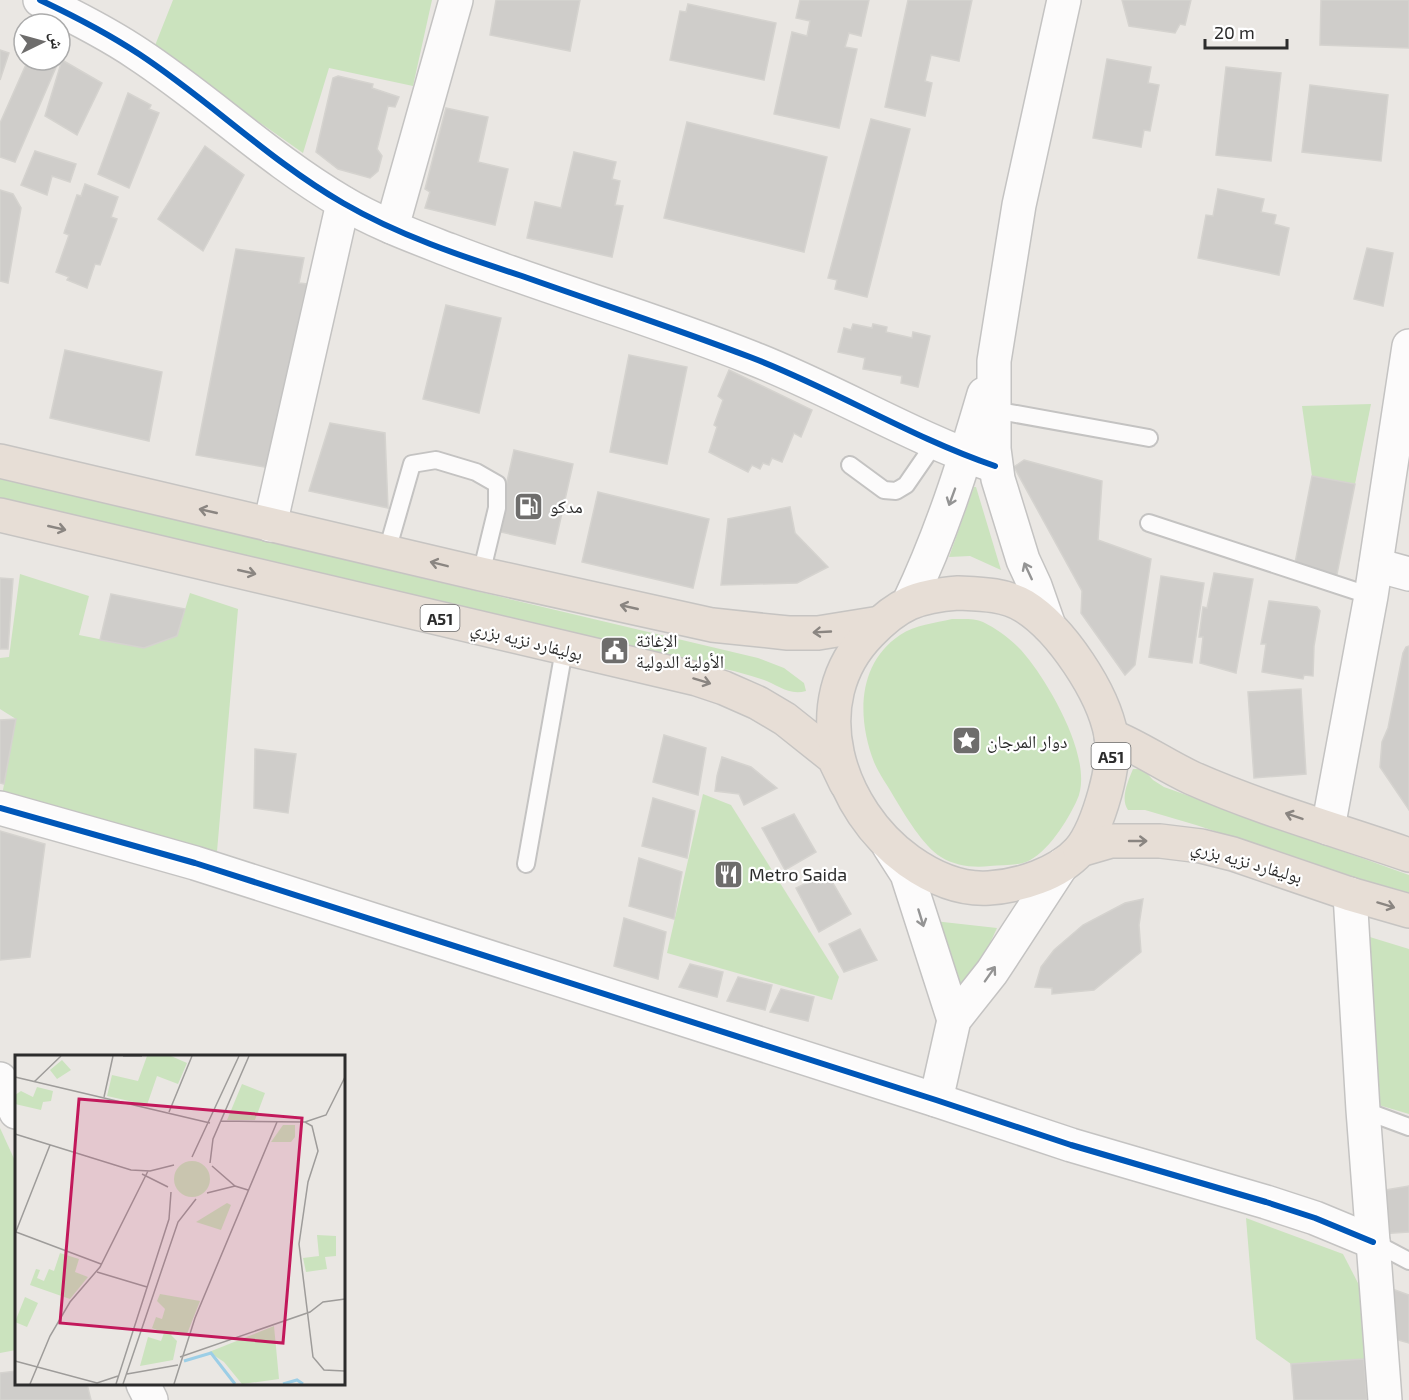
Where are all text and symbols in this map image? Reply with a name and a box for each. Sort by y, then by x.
north arrow [12,12,72,72]
scale bar [1205,12,1288,50]
text: 20 m [1214,21,1255,43]
text: ش [46,31,68,50]
one-way arrow [946,488,957,506]
fuel station icon: مدكو [513,490,545,522]
place label: مدكو [550,495,583,517]
one-way arrow [199,504,218,516]
one-way arrow [47,522,66,534]
one-way arrow [430,557,449,569]
one-way arrow [1022,562,1034,580]
one-way arrow [237,566,256,578]
one-way arrow [620,601,640,612]
road number: A51 [420,605,460,631]
street label: بوليفارد نزيه بزري [468,615,585,669]
one-way arrow [813,627,833,638]
place label: الإغاثة الأولية الدولية [636,629,724,672]
public building icon: الإغاثة الأولية الدولية [599,634,631,666]
one-way arrow [692,676,711,687]
place icon: دوار المرجان [950,725,982,757]
place label: دوار المرجان [987,730,1067,753]
road number: A51 [1092,743,1130,769]
one-way arrow [1285,810,1304,821]
one-way arrow [1127,835,1147,847]
street label: بوليفارد نزيه بزري [1188,835,1305,892]
restaurant icon: Metro Saida [712,858,744,890]
place label: Metro Saida [749,863,847,885]
one-way arrow [1376,900,1395,911]
one-way arrow [916,908,927,927]
one-way arrow [984,966,996,983]
inset map [15,1055,345,1385]

